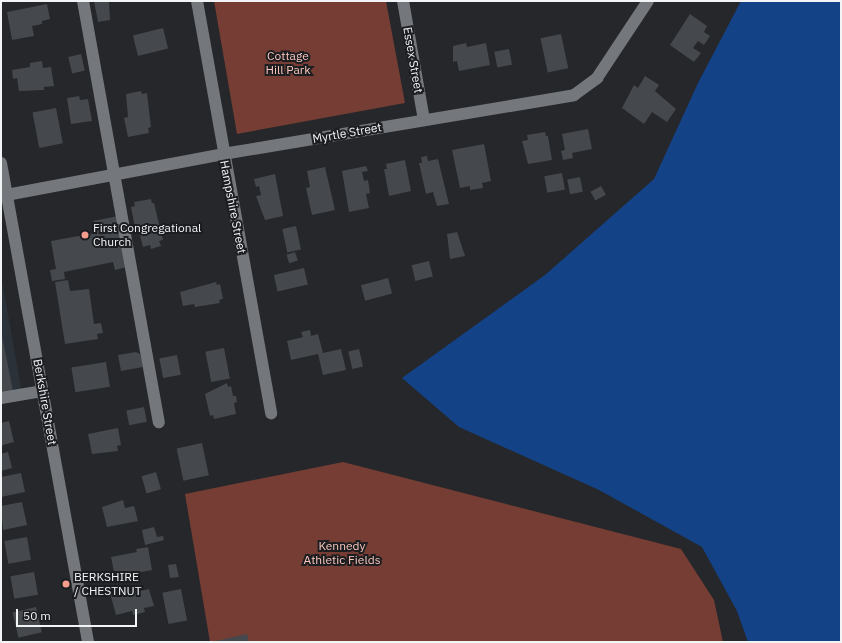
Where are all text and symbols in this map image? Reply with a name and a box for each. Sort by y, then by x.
street label: Essex Street [400,26,426,94]
park label: Cottage Hill Park [265,49,311,77]
street label: Myrtle Street [311,120,383,146]
street label: Hampshire Street [217,159,249,255]
place label: First Congregational Church [93,221,201,249]
marker: First Congregational Church [80,230,90,240]
street label: Berkshire Street [30,358,60,446]
park label: Kennedy Athletic Fields [304,539,380,567]
place label: BERKSHIRE / CHESTNUT [74,570,142,598]
marker: BERKSHIRE / CHESTNUT [61,579,71,589]
scale bar [18,601,139,627]
text: 50 m [23,608,51,623]

